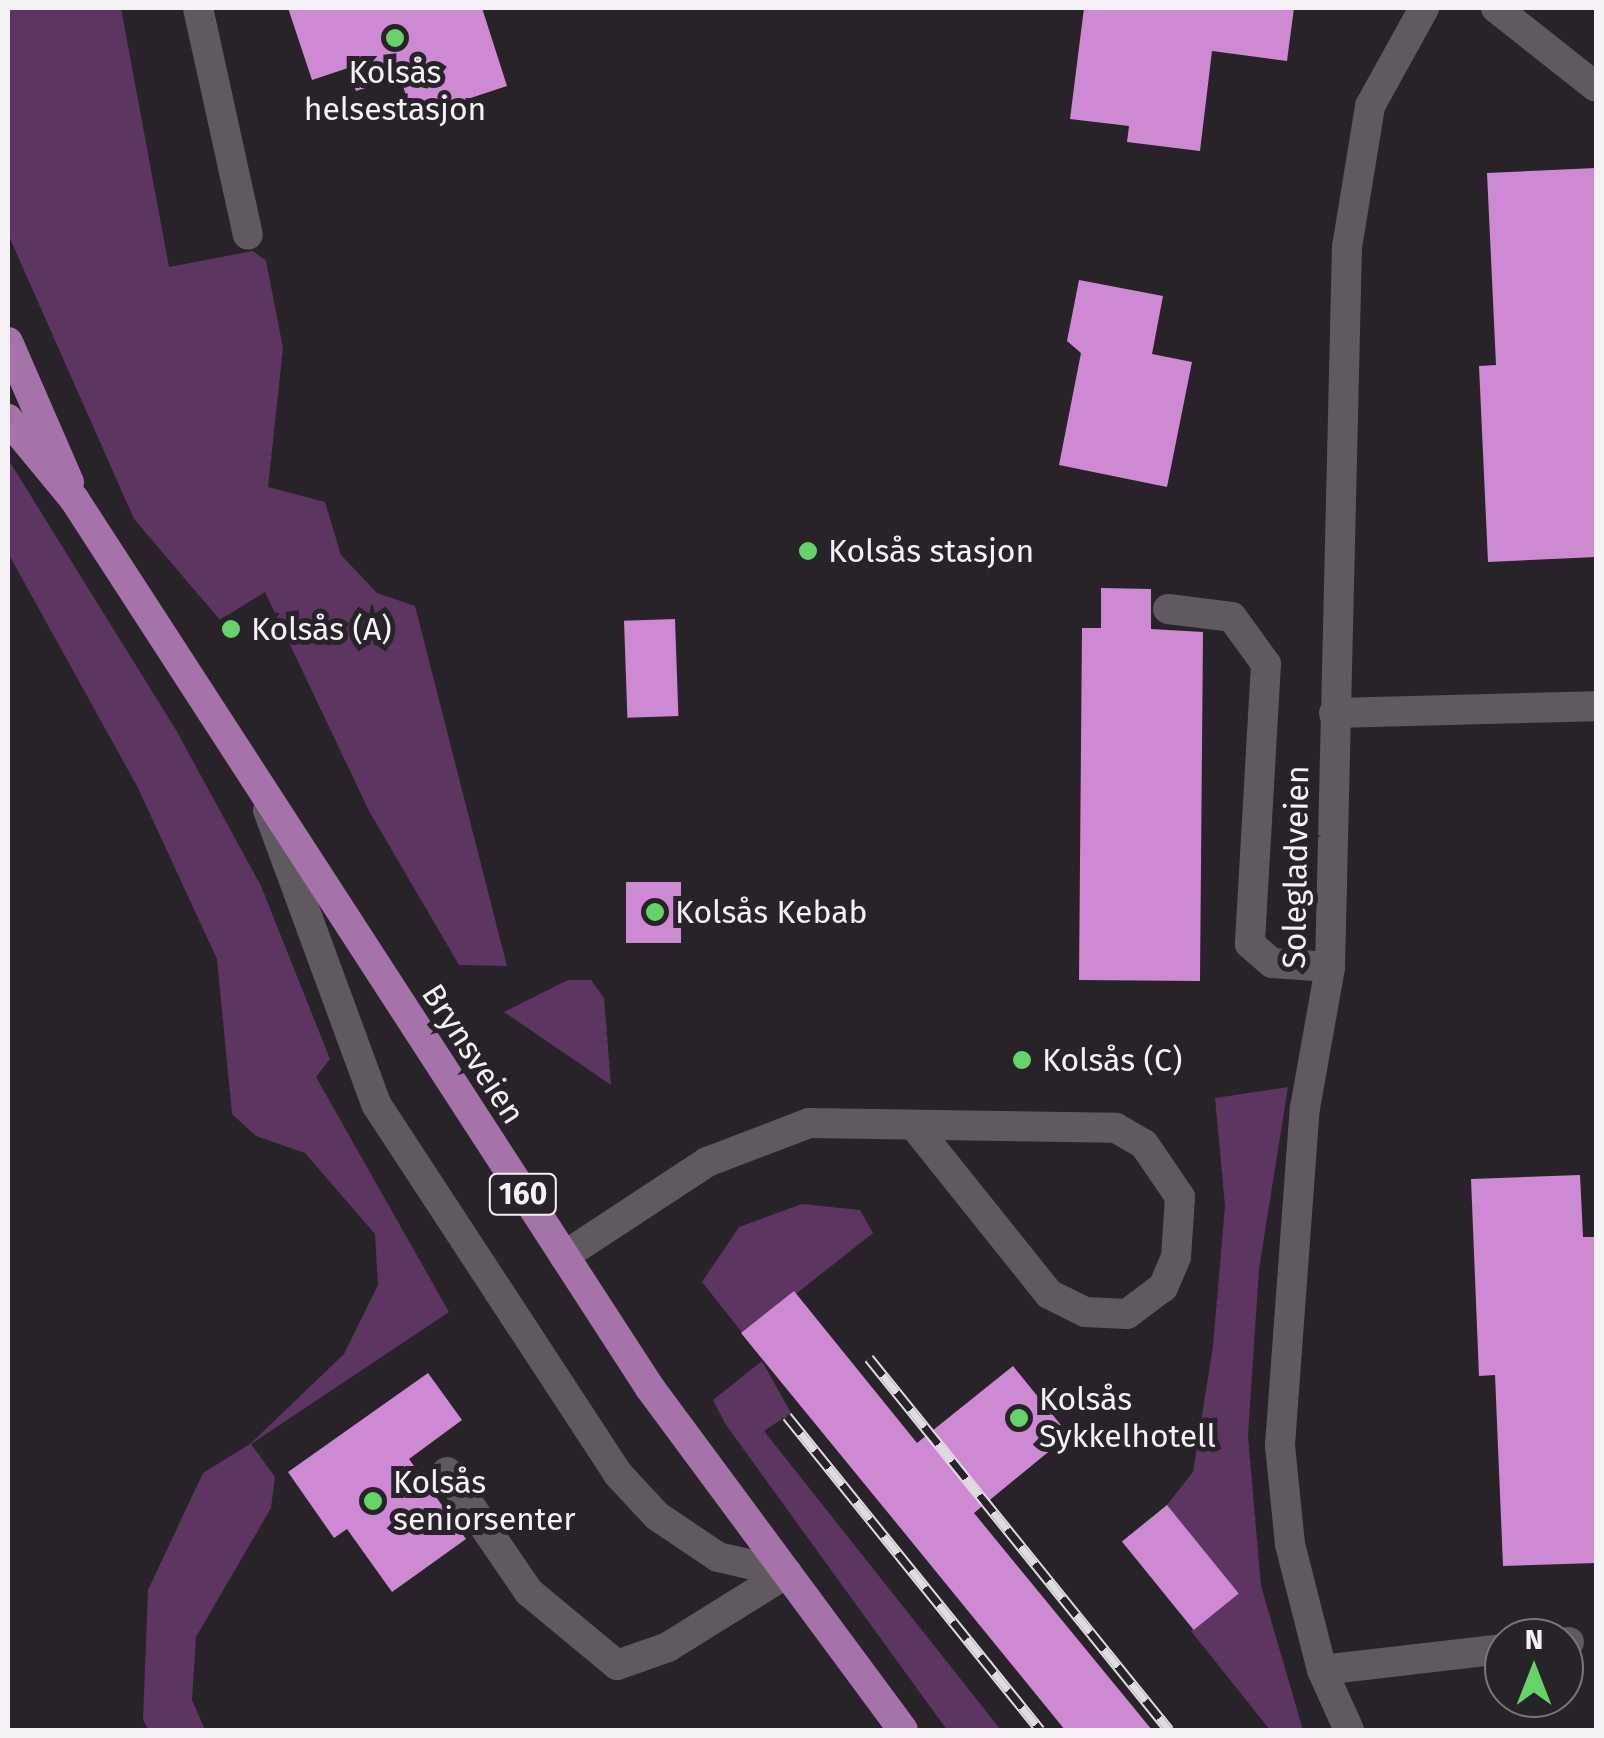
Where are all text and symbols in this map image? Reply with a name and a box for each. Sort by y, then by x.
marker: Kolsås helsestasjon [384,27,406,49]
place label: Kolsås helsestasjon [304,54,486,129]
place label: Kolsås stasjon [828,532,1034,570]
marker: Kolsås stasjon [797,540,819,562]
place label: Kolsås (A) [251,610,392,648]
marker: Kolsås (A) [220,618,242,640]
street label: Solegladveien [1275,765,1317,969]
place label: Kolsås Kebab [675,893,868,931]
marker: Kolsås Kebab [644,901,666,923]
street label: Brynsveien [414,977,532,1131]
place label: Kolsås (C) [1042,1041,1182,1079]
marker: Kolsås (C) [1011,1049,1033,1071]
road number: 160 [488,1169,558,1219]
place label: Kolsås Sykkelhotell [1039,1381,1216,1456]
marker: Kolsås Sykkelhotell [1008,1407,1030,1429]
place label: Kolsås seniorsenter [393,1464,576,1539]
marker: Kolsås seniorsenter [362,1490,384,1512]
north arrow [1484,1618,1584,1718]
text: N [1525,1623,1543,1656]

